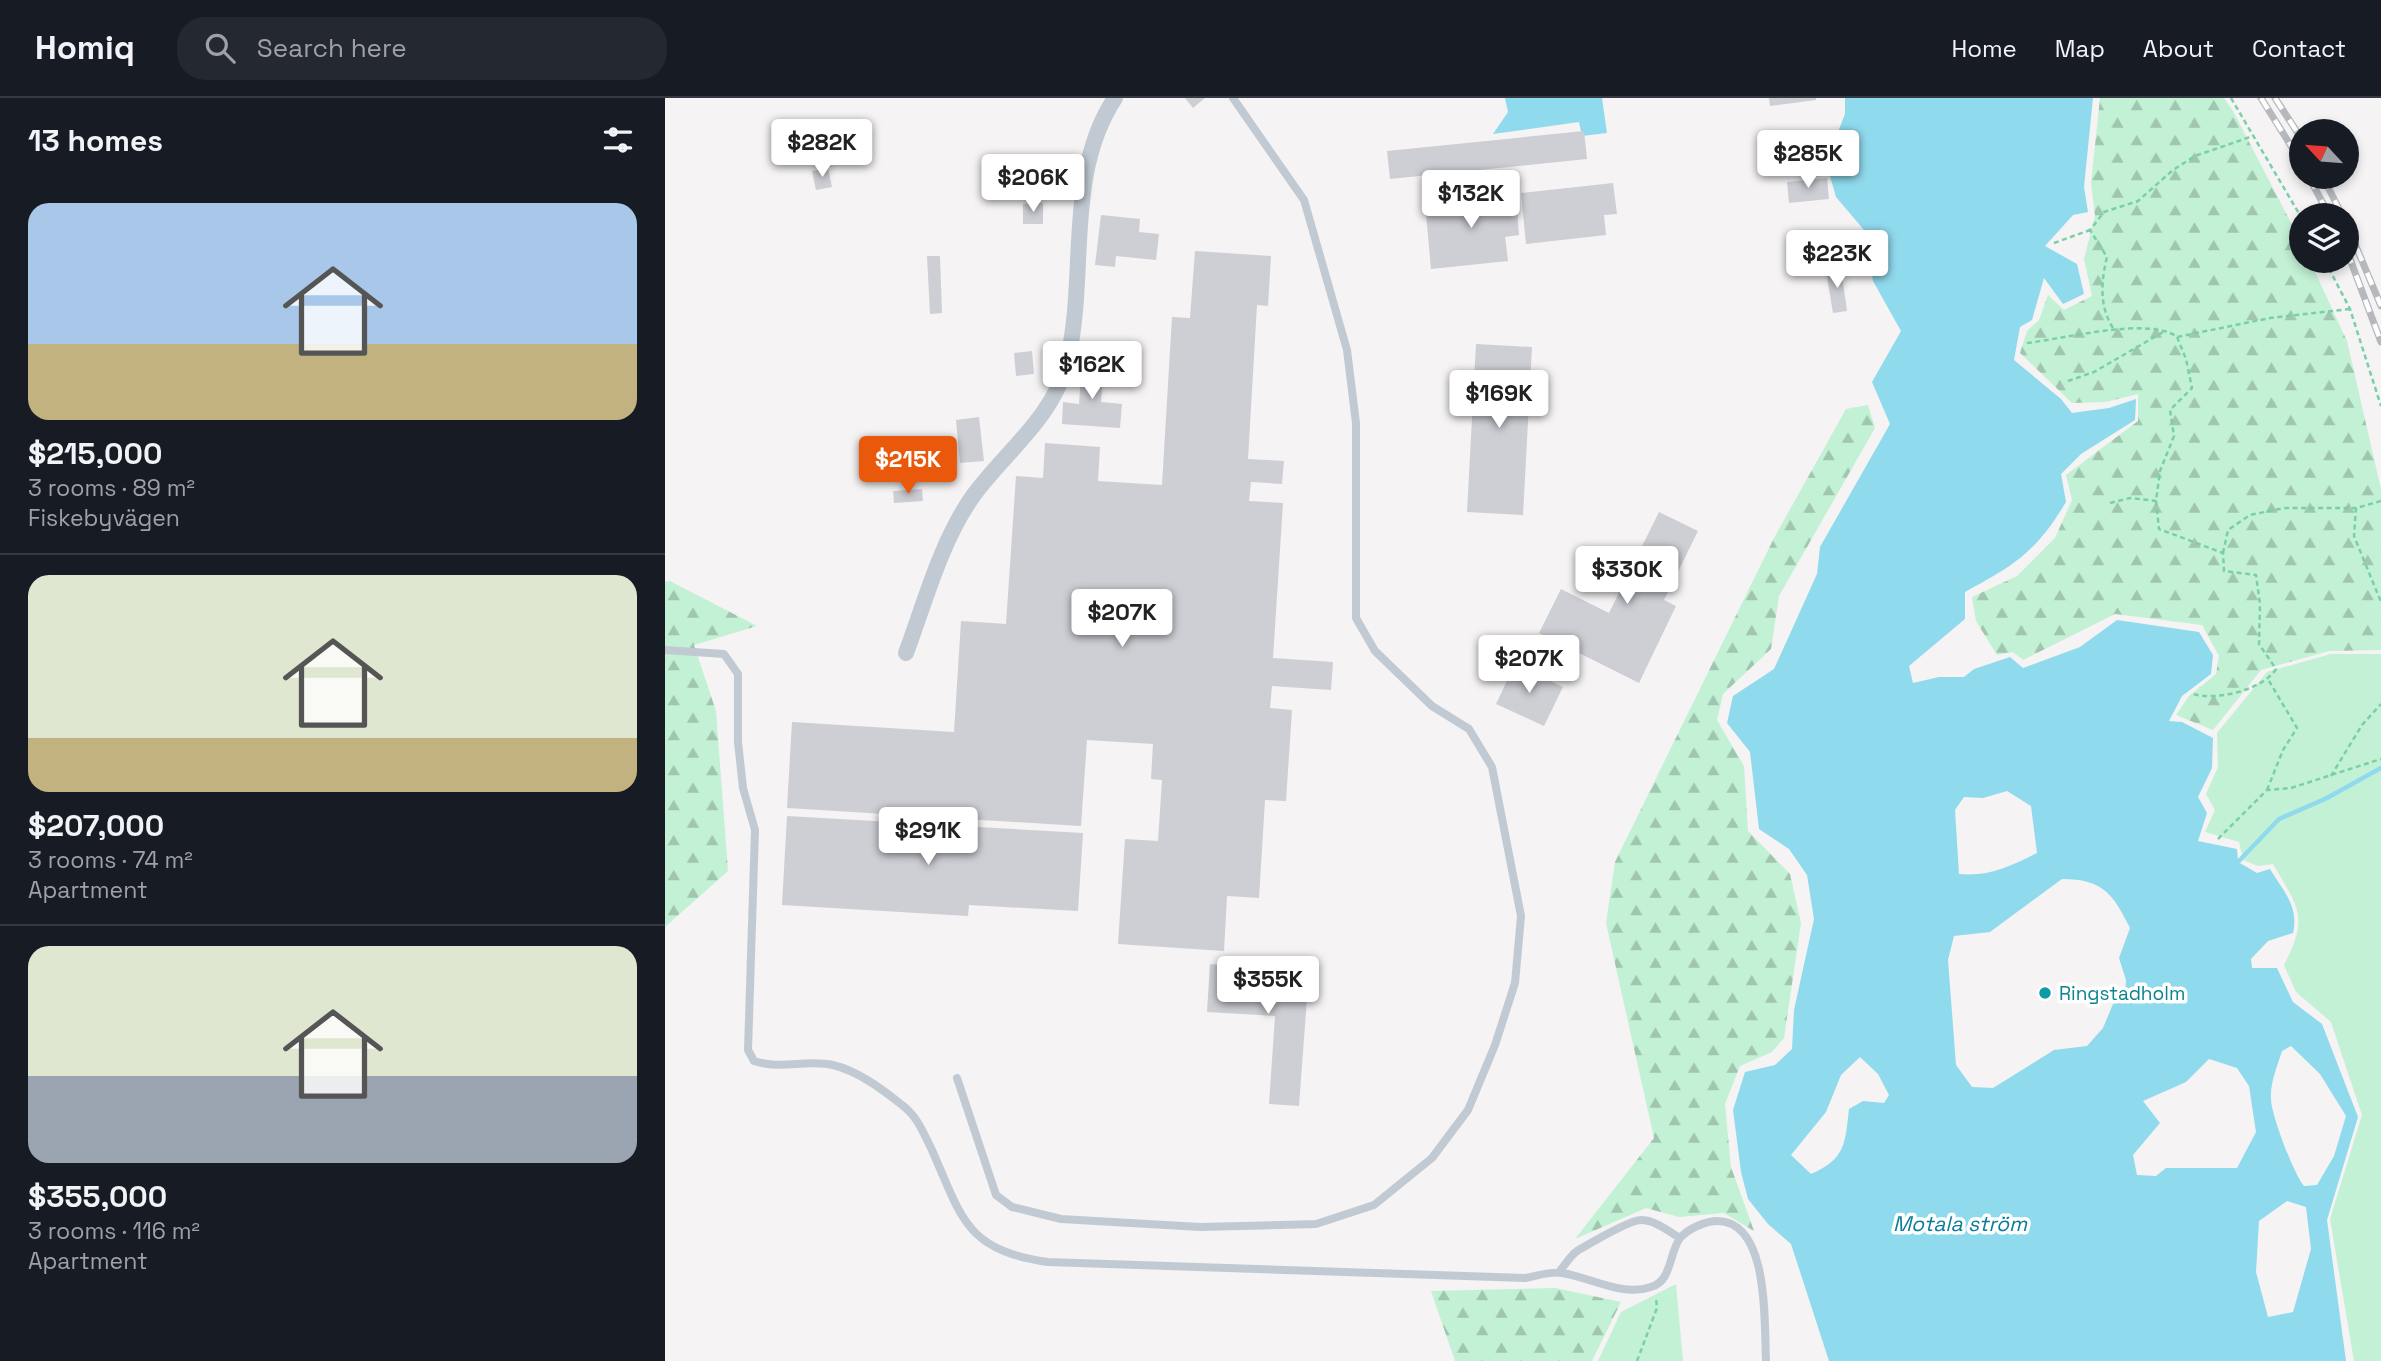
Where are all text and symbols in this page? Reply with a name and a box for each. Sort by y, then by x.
search box [177,17,667,80]
text: Homiq [35,27,135,69]
icon: search [201,29,239,67]
text: Search here [257,31,407,65]
text: Home [1951,33,2017,64]
text: Map [2055,33,2105,64]
text: About [2143,33,2214,64]
text: Contact [2252,33,2346,64]
north arrow [2289,119,2359,189]
map controls [2289,119,2359,273]
pin: $282K [773,120,871,179]
text: 13 homes [28,121,163,160]
icon: filters [599,121,637,159]
text: $282K [787,127,857,157]
pin: $285K [1759,130,1857,190]
text: $285K [1773,138,1843,168]
pin: $206K [984,155,1082,214]
text: $206K [997,162,1069,192]
pin: $132K [1422,170,1520,230]
text: $132K [1438,178,1504,208]
button: layers [2289,203,2359,273]
pin: $223K [1788,230,1886,290]
text: $223K [1802,238,1872,268]
icon: home [270,248,396,374]
pin: $162K [1043,342,1141,401]
text: $162K [1059,349,1125,379]
pin: $169K [1450,370,1548,430]
text: $169K [1465,378,1533,408]
text: $215,000 [28,434,162,473]
pin: $215K [859,436,957,496]
text: $215K [875,444,941,474]
text: 3 rooms · 89 m² [28,473,195,503]
text: Fiskebyvägen [28,503,180,533]
pin: $330K [1578,546,1676,606]
text: $330K [1591,554,1663,584]
pin: $207K [1073,589,1171,649]
text: $207K [1087,597,1157,627]
icon: home [270,620,396,746]
pin: $207K [1480,636,1578,695]
text: $207K [1494,643,1564,673]
text: $207,000 [28,806,164,845]
pin: $291K [879,808,977,867]
text: $291K [895,815,961,845]
text: 3 rooms · 74 m² [28,845,193,875]
text: Apartment [28,875,148,905]
pin: $355K [1219,956,1317,1016]
text: $355K [1233,964,1303,994]
place label: Ringstadholm [2059,981,2185,1006]
marker: Ringstadholm [2037,985,2053,1001]
icon: home [270,991,396,1117]
text: $355,000 [28,1177,167,1216]
water label: Motala ström [1893,1210,2028,1237]
text: 3 rooms · 116 m² [28,1216,200,1246]
text: Apartment [28,1246,148,1276]

